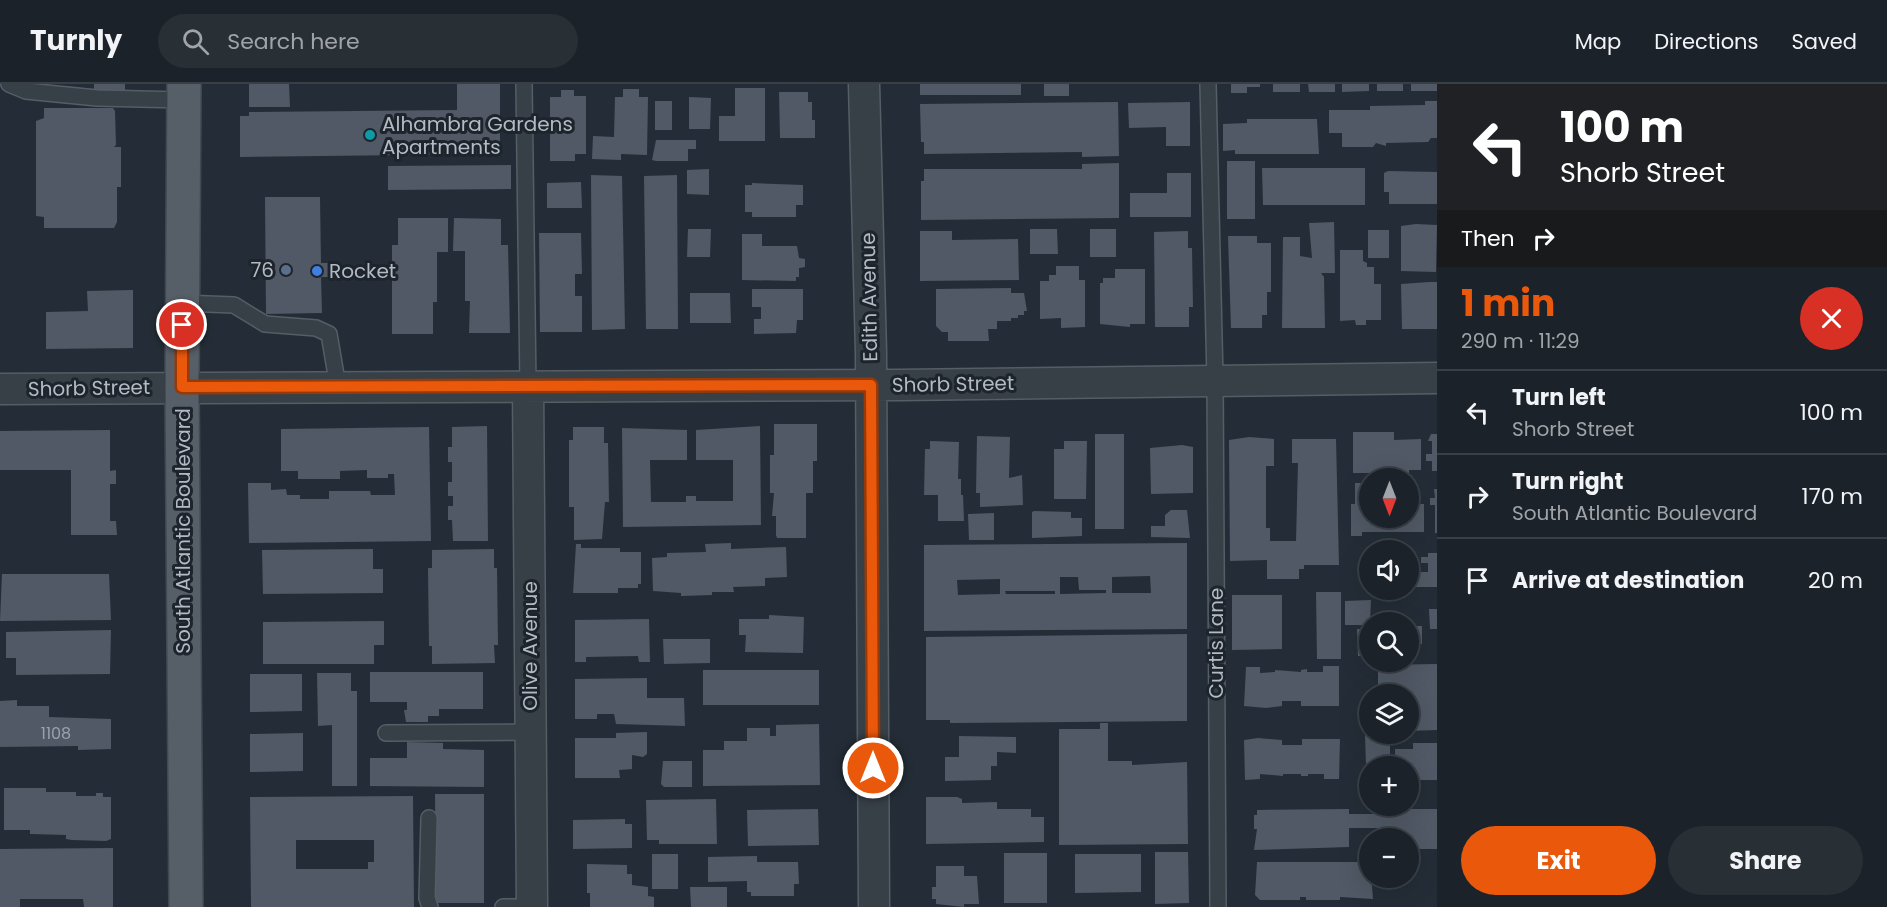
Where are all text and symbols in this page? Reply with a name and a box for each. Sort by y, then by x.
search box [158,14,578,68]
text: Turnly [30,21,122,60]
icon: search [179,25,212,58]
text: Search here [227,26,360,57]
text: Map [1575,27,1621,56]
text: Directions [1654,27,1758,56]
text: Saved [1791,27,1857,56]
text: 100 m [1560,98,1684,157]
icon: left [1461,108,1539,186]
place label: Alhambra Gardens Apartments [382,110,573,161]
marker: Alhambra Gardens Apartments [363,128,377,142]
text: Shorb Street [1560,154,1725,191]
icon: right [1527,222,1560,255]
text: Then [1461,223,1515,254]
street label: Edith Avenue [854,232,884,362]
place label: 76 [250,256,274,284]
place label: Rocket [329,257,396,285]
marker: 76 [279,263,293,277]
marker: Rocket [310,264,324,278]
text: 1 min [1461,278,1555,329]
button: close [1800,287,1863,350]
pin [156,299,207,350]
icon: arrive [165,308,198,341]
text: 290 m · 11:29 [1461,327,1580,355]
street label: Shorb Street [892,369,1014,399]
street label: Shorb Street [28,373,150,403]
text: Turn left [1512,382,1606,413]
icon: left [1461,396,1494,429]
text: 100 m [1800,397,1863,428]
street label: South Atlantic Boulevard [169,408,197,654]
text: Shorb Street [1512,415,1634,443]
text: Turn right [1512,466,1623,497]
north arrow [1359,468,1419,528]
map controls [1359,468,1419,888]
icon: right [1461,480,1494,513]
text: 170 m [1802,481,1863,512]
text: South Atlantic Boulevard [1512,499,1757,527]
button: sound [1359,540,1419,600]
icon: arrive [1461,564,1494,597]
text: Arrive at destination [1512,565,1744,596]
text: 20 m [1808,565,1863,596]
street label: Olive Avenue [516,581,544,711]
street label: Curtis Lane [1202,587,1230,699]
button: search [1359,612,1419,672]
button: layers [1359,684,1419,744]
house number: 1108 [41,722,71,745]
position arrow [841,736,905,800]
button: + [1359,756,1419,816]
button: Exit [1461,826,1656,895]
button: Share [1668,826,1863,895]
button: − [1359,828,1419,888]

